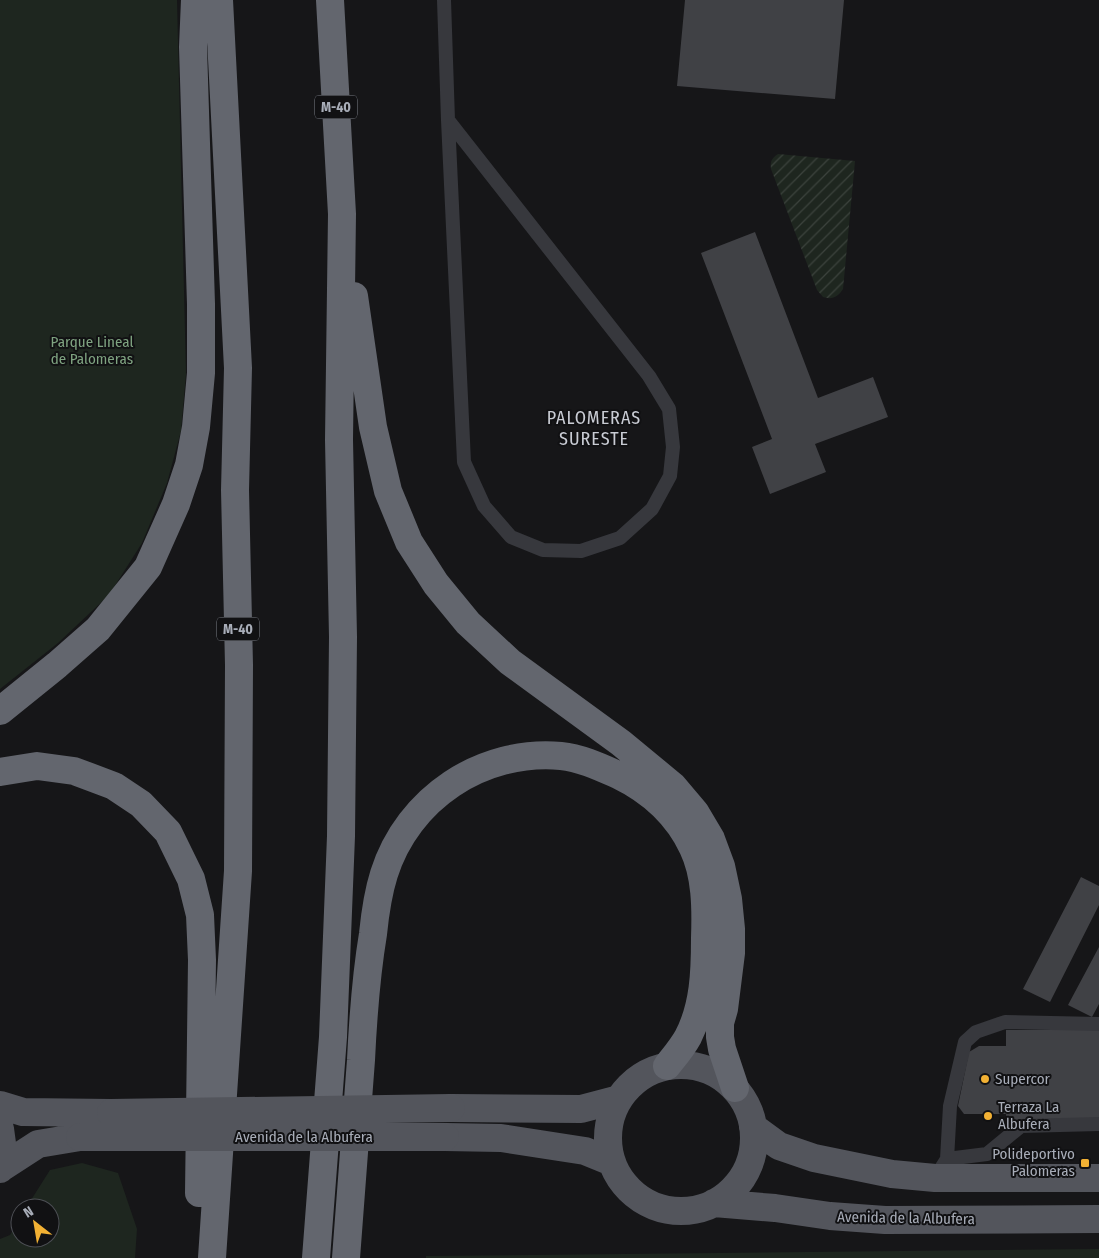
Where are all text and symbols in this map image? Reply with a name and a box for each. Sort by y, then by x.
road number: M-40 [315,95,357,118]
park label: Parque Lineal de Palomeras [51,333,133,368]
district label: PALOMERAS SURESTE [547,407,641,450]
road number: M-40 [217,618,259,640]
place label: Supercor [995,1070,1051,1088]
marker: Supercor [979,1073,991,1085]
place label: Terraza La Albufera [998,1098,1059,1133]
marker: Terraza La Albufera [982,1110,994,1122]
street label: Avenida de la Albufera [235,1128,373,1146]
place label: Polideportivo Palomeras [992,1145,1075,1180]
marker: Polideportivo Palomeras [1079,1157,1091,1169]
north arrow [10,1198,60,1248]
text: N [21,1203,37,1222]
street label: Avenida de la Albufera [837,1208,975,1228]

